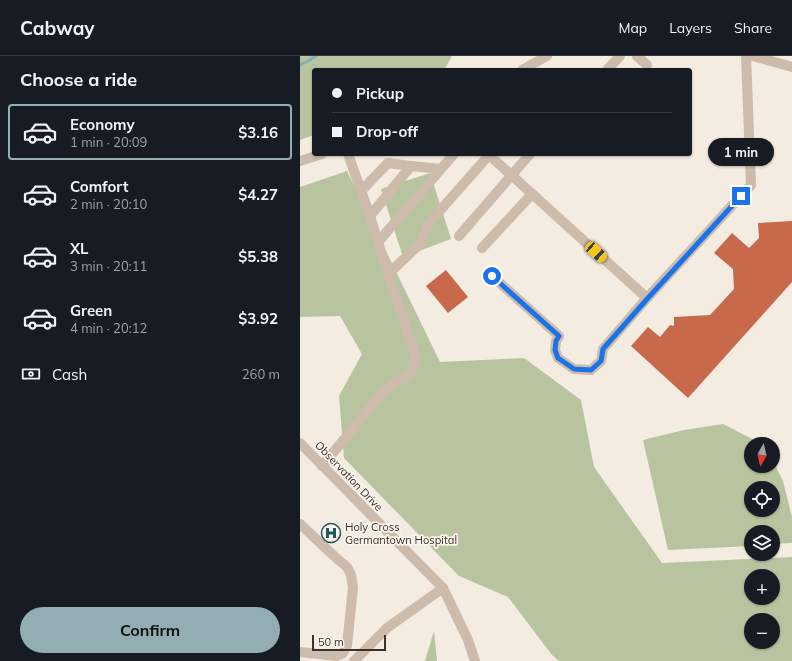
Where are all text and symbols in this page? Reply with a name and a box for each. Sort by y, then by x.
text: Cabway [20,16,95,40]
text: Map [618,19,647,37]
text: Layers [669,19,712,37]
text: Share [734,19,772,37]
text: Choose a ride [20,68,137,91]
text: Pickup [356,84,404,103]
icon: car [22,114,58,150]
text: Economy [70,115,135,134]
text: Drop-off [356,122,418,141]
text: $3.16 [238,123,278,142]
text: 1 min · 20:09 [70,134,147,150]
callout: 1 min [708,138,774,166]
text: 1 min [724,144,758,160]
icon: car [22,176,58,212]
text: Comfort [70,177,128,196]
text: $4.27 [238,185,278,204]
route end [732,187,750,205]
text: 2 min · 20:10 [70,196,147,212]
icon: car [22,238,58,274]
text: XL [70,239,88,258]
car [583,240,609,264]
text: $5.38 [238,247,278,266]
text: 3 min · 20:11 [70,258,147,274]
route start [483,267,501,285]
icon: car [22,300,58,336]
text: Green [70,301,112,320]
text: $3.92 [238,309,278,328]
text: 4 min · 20:12 [70,320,147,336]
icon: cash [20,363,42,385]
text: Cash [52,365,87,384]
text: 260 m [242,366,280,382]
north arrow [744,437,780,473]
map controls [744,437,780,649]
street label: Observation Drive [312,438,386,514]
button: locate [744,481,780,517]
place label: Holy Cross Germantown Hospital [345,520,457,547]
hospital icon: Holy Cross Germantown Hospital [320,522,342,544]
button: layers [744,525,780,561]
button: + [744,569,780,605]
button: Confirm [20,607,280,653]
button: − [744,613,780,649]
scale bar [312,633,386,652]
text: 50 m [318,635,344,649]

